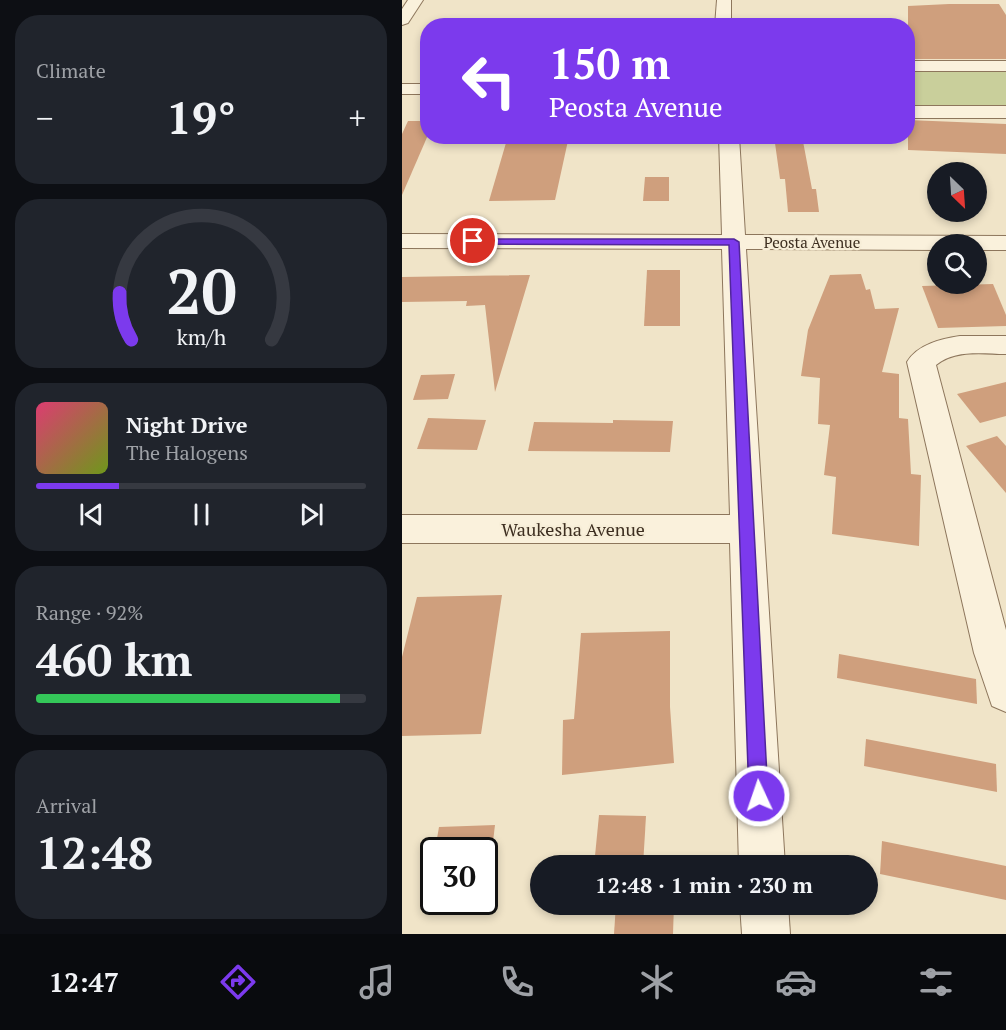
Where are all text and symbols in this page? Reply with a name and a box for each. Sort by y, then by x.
text: 150 m [549,35,670,91]
icon: left [450,42,528,120]
text: Climate [36,57,106,84]
text: 19° [166,87,236,147]
text: Peosta Avenue [549,89,723,125]
text: − [36,96,54,139]
text: + [348,96,366,139]
north arrow [927,162,987,222]
map controls [927,162,987,294]
pin [447,215,498,266]
icon: arrive [456,224,489,257]
street label: Peosta Avenue [764,232,860,252]
button: search [927,234,987,294]
text: 20 [166,249,236,332]
text: km/h [176,324,226,352]
text: Night Drive [126,410,248,439]
text: The Halogens [126,439,248,466]
icon: previous [75,498,108,531]
icon: pause [185,498,218,531]
icon: next [295,498,328,531]
street label: Waukesha Avenue [501,517,645,541]
text: Range · 92% [36,599,143,626]
text: 460 km [36,629,192,689]
position arrow [727,764,791,828]
text: Arrival [36,792,97,819]
text: 12:48 [36,822,153,882]
speed limit sign: 30 [420,837,498,915]
text: 12:48 · 1 min · 230 m [595,870,813,899]
icon: directions [217,961,259,1003]
icon: music [356,961,398,1003]
icon: phone [496,961,538,1003]
icon: climate [636,961,678,1003]
icon: car [775,961,817,1003]
icon: filters [915,961,957,1003]
text: 12:47 [49,964,119,1000]

